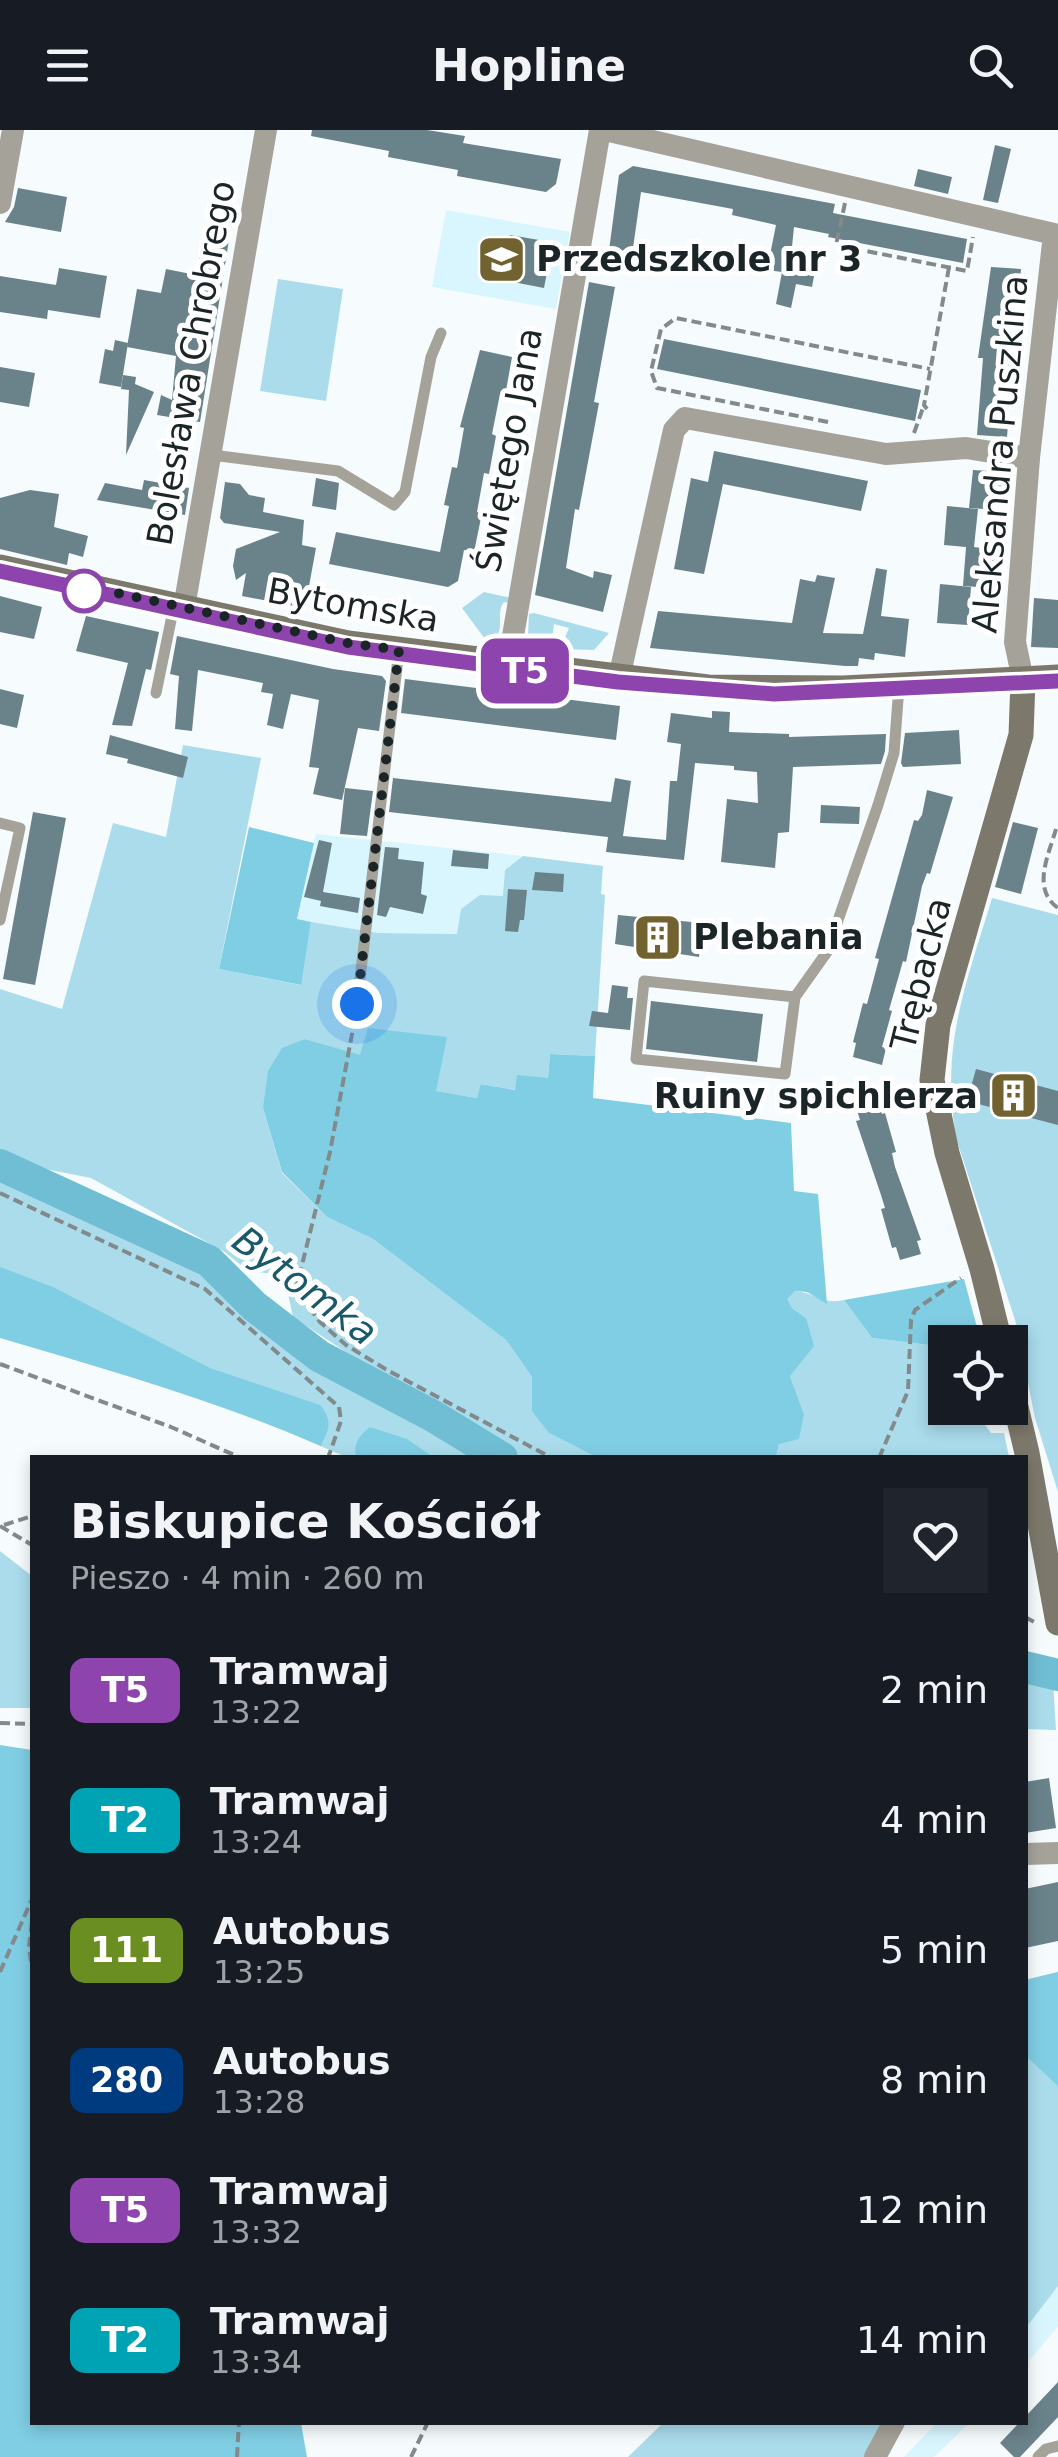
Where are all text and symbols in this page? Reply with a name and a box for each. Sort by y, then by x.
icon: menu [40,38,95,93]
icon: search [963,38,1018,93]
text: Hopline [432,39,626,92]
street label: Bolesława Chrobrego [139,177,243,549]
school or university icon: Przedszkole nr 3 [475,233,527,285]
place label: Przedszkole nr 3 [536,239,862,279]
street label: Aleksandra Puszkina [964,273,1036,635]
street label: Świętego Jana [467,324,550,575]
unlabelled marker [63,570,105,612]
street label: Bytomska [264,570,442,640]
line badge: T5 [480,638,570,704]
text: T5 [501,651,549,691]
street label: Trębacka [882,893,959,1056]
building icon: Plebania [632,911,684,963]
place label: Plebania [693,917,864,957]
your location [332,979,382,1029]
building icon: Ruiny spichlerza [987,1070,1039,1122]
place label: Ruiny spichlerza [654,1076,978,1116]
water label: Bytomka [224,1218,386,1354]
map controls [928,1325,1028,1425]
button: locate [928,1325,1028,1425]
button: heart [883,1488,988,1593]
text: Biskupice Kościół [70,1493,540,1549]
text: Pieszo · 4 min · 260 m [70,1559,425,1597]
text: Tramwaj [210,1649,390,1693]
text: 2 min [880,1668,988,1712]
text: T5 [101,1670,149,1710]
text: 13:22 [210,1693,302,1731]
text: Tramwaj [210,1779,390,1823]
text: 4 min [880,1798,988,1842]
text: T2 [101,1800,149,1840]
text: 13:24 [210,1823,302,1861]
text: Autobus [213,1909,391,1953]
text: 5 min [880,1928,988,1972]
text: 111 [90,1930,163,1970]
text: 13:25 [213,1953,305,1991]
text: Autobus [213,2039,391,2083]
text: 8 min [880,2058,988,2102]
text: 280 [90,2060,163,2100]
text: 13:28 [213,2083,305,2121]
text: Tramwaj [210,2169,390,2213]
text: 12 min [856,2188,988,2232]
text: T5 [101,2190,149,2230]
text: 13:32 [210,2213,302,2251]
text: Tramwaj [210,2299,390,2343]
text: 14 min [856,2318,988,2362]
text: T2 [101,2320,149,2360]
text: 13:34 [210,2343,302,2381]

